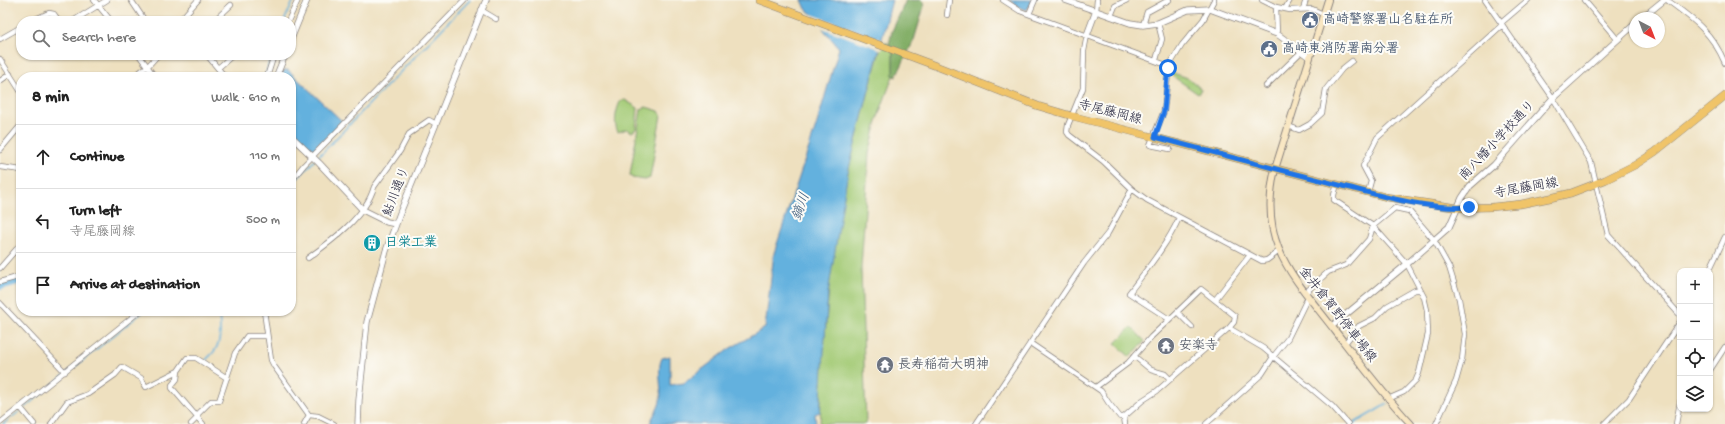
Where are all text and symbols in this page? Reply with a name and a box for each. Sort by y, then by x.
public building icon: 高崎警察署山名駐在所 [1300,10,1320,30]
place label: 高崎警察署山名駐在所 [1323,12,1453,28]
north arrow [1629,12,1665,48]
search box [16,16,296,60]
icon: search [30,27,52,49]
text: Search here [62,29,136,47]
public building icon: 高崎東消防署南分署 [1259,39,1279,59]
place label: 高崎東消防署南分署 [1282,41,1399,57]
route start [1159,59,1177,77]
text: 8 min [32,88,69,108]
text: Walk · 610 m [211,91,280,106]
street label: 寺尾藤岡線 [1077,97,1145,128]
street label: 南八幡小学校通り [1456,97,1539,184]
icon: ahead [32,146,54,168]
text: Continue [70,148,124,166]
text: 110 m [250,149,280,164]
street label: 鮎川通り [380,165,413,219]
street label: 寺尾藤岡線 [1493,175,1560,202]
water label: 鏑川 [789,191,815,223]
route end [1460,198,1478,216]
text: Turn left [70,202,121,220]
icon: left [32,210,54,232]
text: 500 m [246,213,280,228]
text: 寺尾藤岡線 [70,225,135,240]
building icon: 日栄工業 [362,233,382,253]
place label: 日栄工業 [385,235,437,251]
street label: 金井倉賀野停車場線 [1295,264,1380,366]
map controls [1677,268,1713,412]
button: + [1677,268,1713,304]
icon: arrive [32,274,54,296]
text: Arrive at destination [70,276,200,294]
button: − [1677,304,1713,340]
temple icon: 安楽寺 [1156,336,1176,356]
place label: 安楽寺 [1179,338,1218,354]
button: locate [1677,340,1713,376]
temple icon: 長寿稲荷大明神 [875,355,895,375]
place label: 長寿稲荷大明神 [898,357,989,373]
button: layers [1677,376,1713,412]

